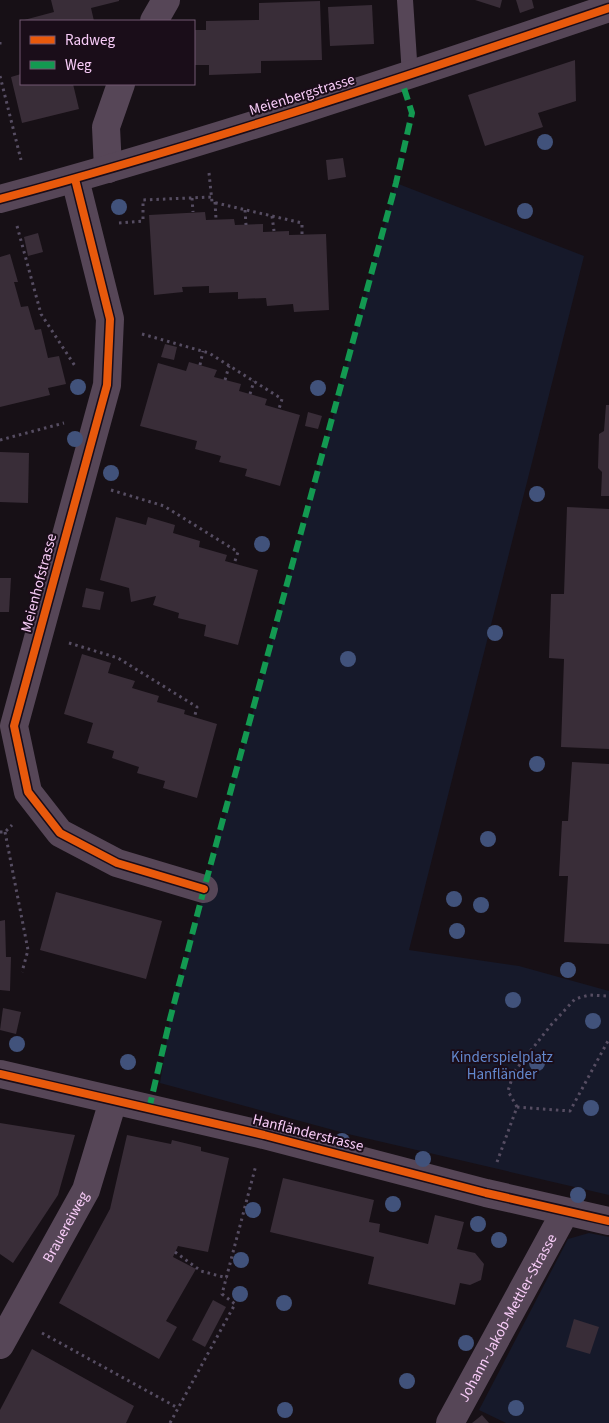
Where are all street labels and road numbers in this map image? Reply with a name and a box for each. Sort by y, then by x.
street label: Meienbergstrasse [247,69,357,121]
street label: Meienhofstrasse [16,531,62,635]
street label: Hanfländerstrasse [250,1109,366,1157]
street label: Brauereiweg [37,1187,94,1266]
street label: Johann-Jakob-Mettler-Strasse [453,1230,562,1406]

